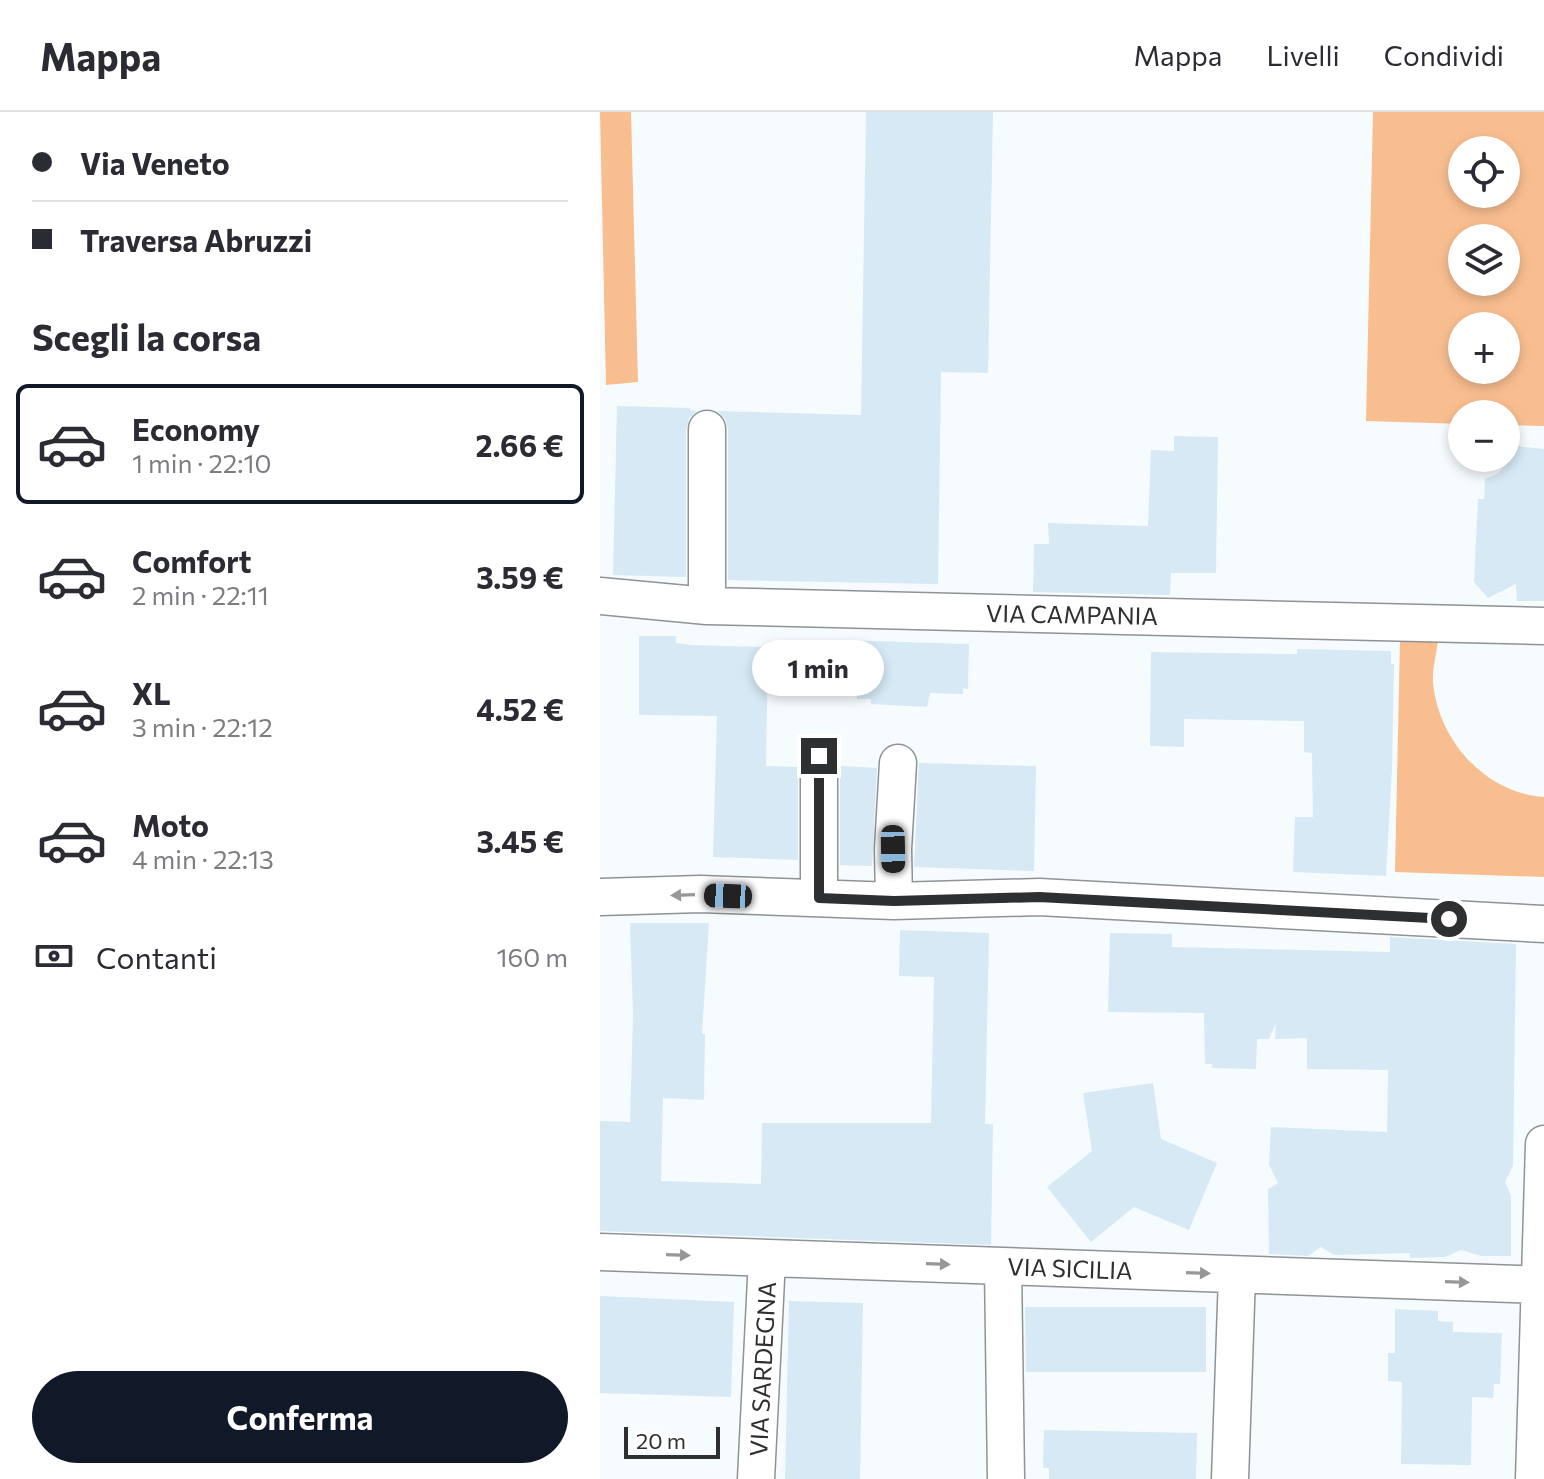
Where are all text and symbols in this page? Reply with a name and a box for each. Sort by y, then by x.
text: Mappa [40,32,161,79]
text: Mappa [1134,38,1222,72]
text: Livelli [1266,38,1340,72]
text: Condividi [1384,38,1504,72]
map controls [1448,136,1520,472]
button: locate [1448,136,1520,208]
text: Via Veneto [80,144,230,181]
text: Traversa Abruzzi [80,221,312,258]
button: layers [1448,224,1520,296]
button: + [1448,312,1520,384]
text: Scegli la corsa [32,314,261,358]
button: − [1448,400,1520,472]
icon: car [36,408,108,480]
text: Economy [132,410,260,447]
text: 2.66 € [476,426,564,463]
text: 1 min · 22:10 [132,447,272,478]
icon: car [36,540,108,612]
text: Comfort [132,542,251,579]
text: 3.59 € [476,558,564,595]
text: 2 min · 22:11 [132,579,269,610]
street label: VIA CAMPANIA [986,598,1158,630]
callout: 1 min [753,640,885,696]
text: 1 min [787,652,849,683]
icon: car [36,672,108,744]
text: XL [132,674,171,711]
text: 4.52 € [476,690,564,727]
text: 3 min · 22:12 [132,711,273,742]
route end [801,738,837,774]
icon: car [36,804,108,876]
text: Moto [132,806,209,843]
text: 3.45 € [476,822,564,859]
car [881,825,905,873]
text: 4 min · 22:13 [132,843,274,874]
car [704,883,752,909]
one-way arrow [670,889,695,901]
route start [1431,901,1467,937]
icon: cash [32,934,76,978]
text: Contanti [96,938,217,975]
text: 160 m [496,941,568,972]
one-way arrow [666,1249,691,1262]
street label: VIA SICILIA [1007,1251,1133,1285]
one-way arrow [926,1258,951,1270]
one-way arrow [1186,1267,1211,1280]
one-way arrow [1445,1276,1470,1289]
street label: VIA SARDEGNA [743,1281,781,1457]
button: Conferma [32,1371,568,1463]
scale bar [624,1423,720,1459]
text: 20 m [636,1427,686,1454]

